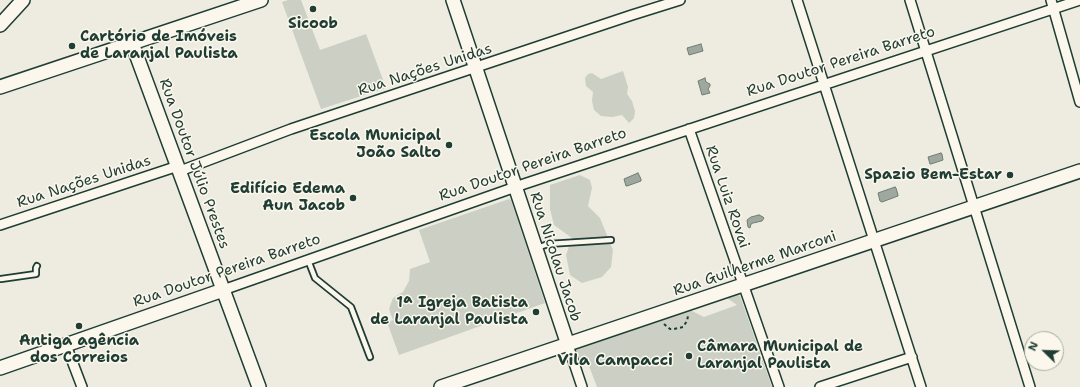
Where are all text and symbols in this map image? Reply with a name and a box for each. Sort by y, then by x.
marker: Sicoob [308,4,318,14]
place label: Sicoob [288,15,338,33]
street label: Rua Doutor Pereira Barreto [745,23,937,101]
place label: Cartório de Imóveis de Laranjal Paulista [80,28,238,63]
street label: Rua Nações Unidas [356,40,494,100]
marker: Cartório de Imóveis de Laranjal Paulista [67,41,77,51]
street label: Rua Doutor Júlio Prestes [155,76,233,252]
street label: Rua Doutor Pereira Barreto [437,124,629,206]
place label: Escola Municipal João Salto [309,127,441,162]
marker: Escola Municipal João Salto [444,140,454,150]
street label: Rua Luiz Rovai [701,143,753,251]
street label: Rua Nações Unidas [15,152,153,212]
place label: Spazio Bem-Estar [864,166,1002,184]
marker: Spazio Bem-Estar [1005,170,1015,180]
place label: Edifício Edema Aun Jacob [230,180,345,215]
street label: Rua Nicolau Jacob [526,190,584,324]
marker: Edifício Edema Aun Jacob [348,193,358,203]
street label: Rua Guilherme Marconi [671,228,839,300]
street label: Rua Doutor Pereira Barreto [131,230,323,312]
place label: 1ª Igreja Batista de Laranjal Paulista [370,294,528,329]
marker: 1ª Igreja Batista de Laranjal Paulista [531,307,541,317]
marker: Antiga agência dos Correios [74,321,84,331]
north arrow [1024,331,1064,371]
place label: Antiga agência dos Correios [19,332,139,367]
place label: Câmara Municipal de Laranjal Paulista [697,338,863,373]
text: N [1025,340,1042,353]
district label: Vila Campacci [557,351,673,371]
marker: Câmara Municipal de Laranjal Paulista [684,351,694,361]

